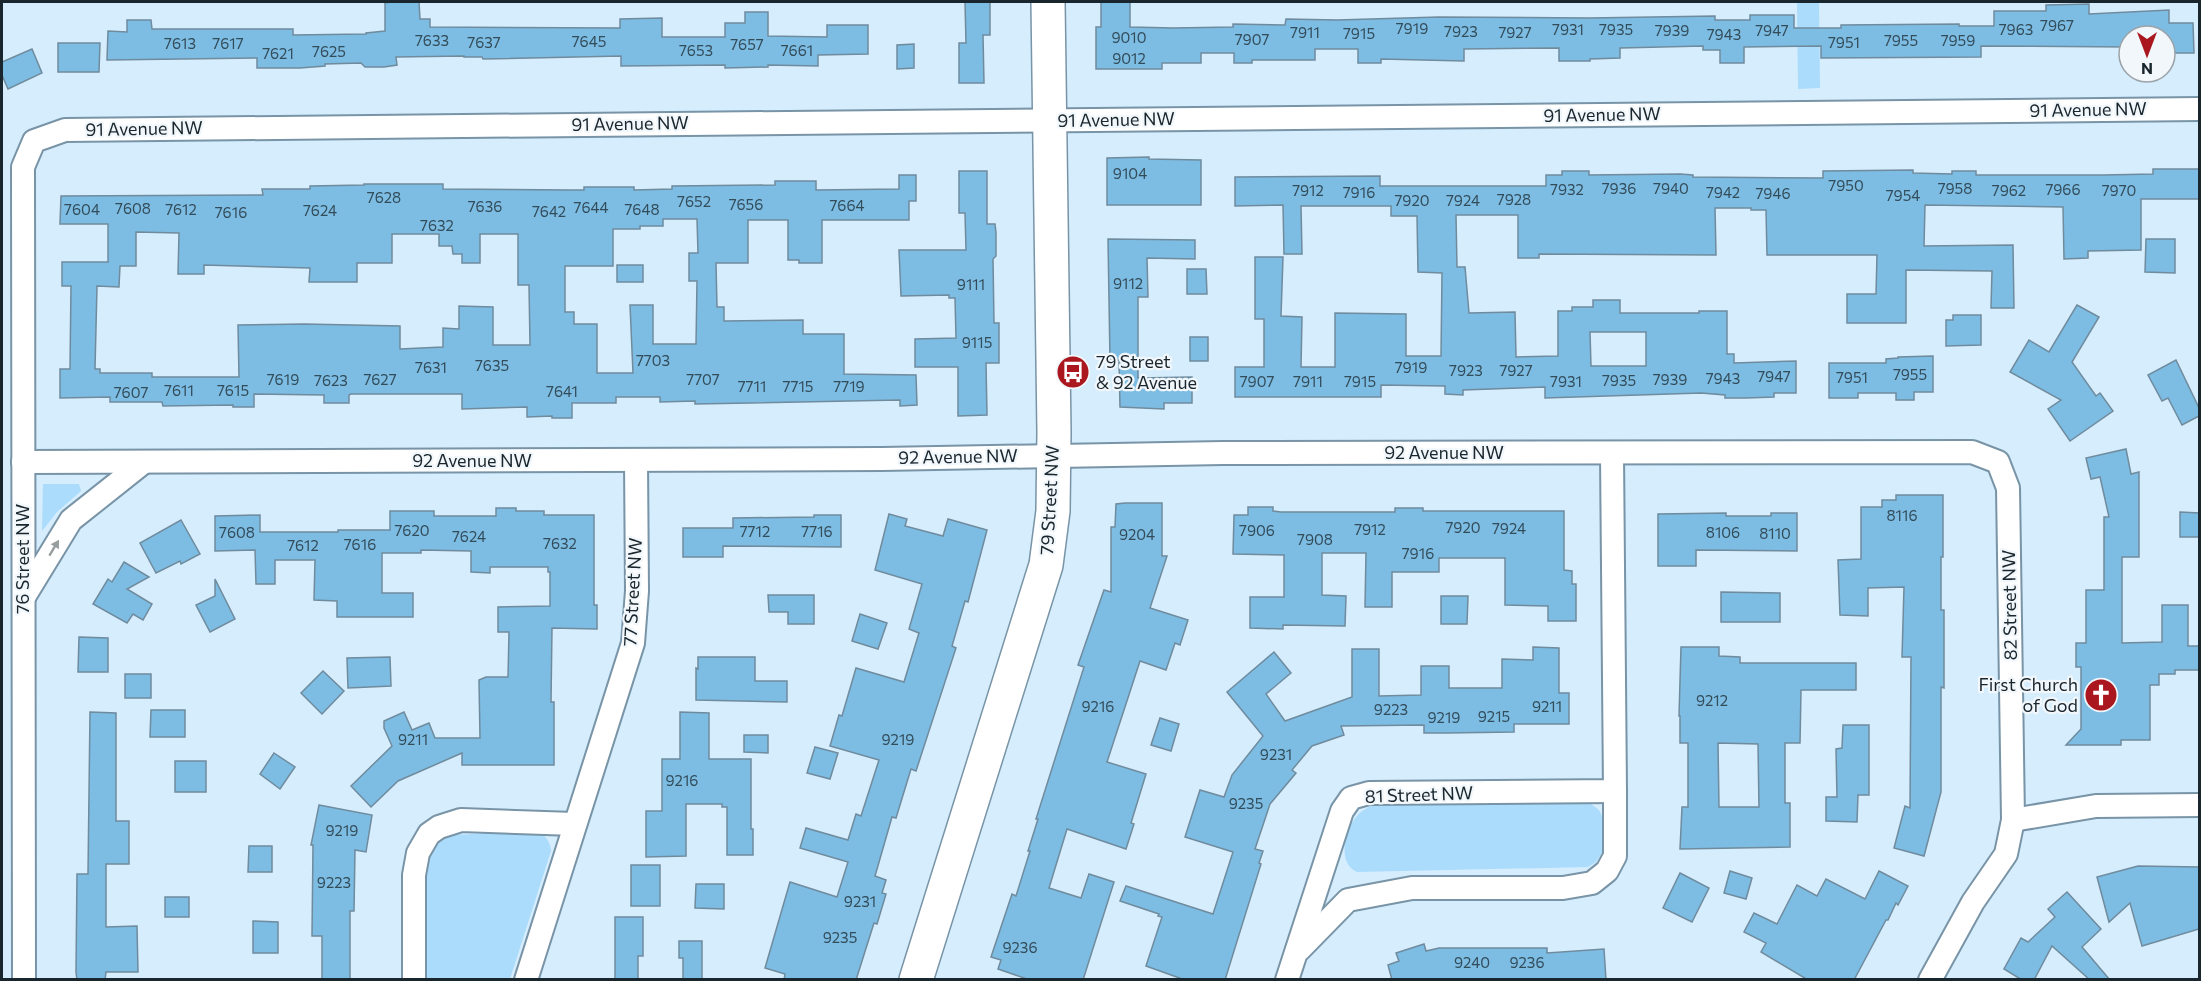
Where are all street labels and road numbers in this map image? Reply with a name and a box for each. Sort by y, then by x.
street label: 91 Avenue NW [2029,97,2147,121]
street label: 91 Avenue NW [1543,102,1661,126]
street label: 91 Avenue NW [1057,107,1175,131]
street label: 91 Avenue NW [571,111,689,135]
street label: 91 Avenue NW [85,116,203,140]
street label: 92 Avenue NW [1384,441,1504,463]
street label: 92 Avenue NW [898,444,1018,468]
street label: 79 Street NW [1035,444,1063,555]
street label: 92 Avenue NW [412,449,532,471]
street label: 76 Street NW [11,504,33,614]
street label: 77 Street NW [618,537,646,647]
street label: 82 Street NW [1997,550,2021,660]
street label: 81 Street NW [1364,781,1473,807]

